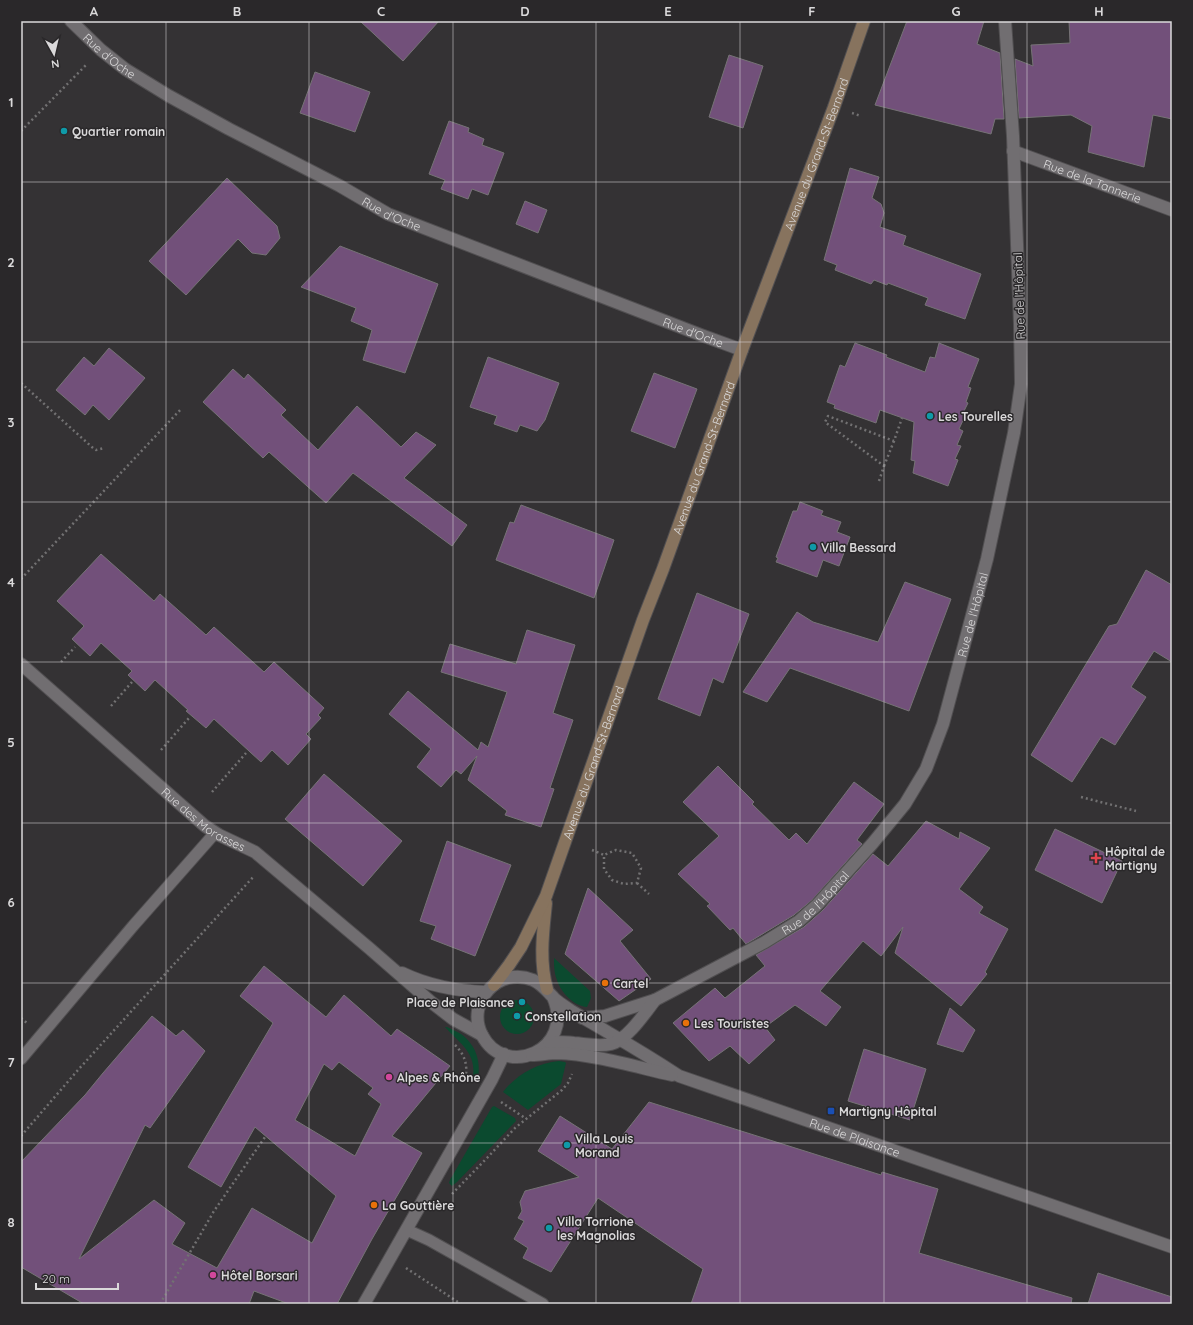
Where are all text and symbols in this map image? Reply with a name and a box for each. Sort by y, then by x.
text: A [90,3,99,19]
text: B [233,3,241,19]
text: C [377,3,385,19]
text: D [520,3,530,19]
text: E [664,3,672,19]
text: F [808,3,816,19]
text: G [951,3,961,19]
text: H [1094,3,1104,19]
street label: Rue d'Oche [80,30,139,81]
north arrow [34,34,74,74]
text: N [50,56,60,71]
street label: Avenue du Grand-St-Bernard [781,76,851,232]
text: 1 [8,94,14,110]
place label: Quartier romain [72,124,165,139]
marker: Quartier romain [59,126,69,136]
street label: Rue de la Tannerie [1042,156,1144,206]
street label: Rue d'Oche [360,193,424,234]
street label: Rue de l'Hôpital [1010,252,1028,340]
text: 2 [7,254,15,270]
street label: Rue d'Oche [661,314,726,350]
street label: Avenue du Grand-St-Bernard [669,379,738,536]
place label: Les Tourelles [938,409,1013,424]
marker: Les Tourelles [925,411,935,421]
text: 3 [8,414,15,430]
place label: Villa Bessard [821,540,896,555]
marker: Villa Bessard [808,542,818,552]
street label: Rue de l'Hôpital [954,571,991,659]
text: 4 [7,574,15,590]
street label: Avenue du Grand-St-Bernard [559,684,627,841]
text: 5 [7,734,15,750]
street label: Rue des Morasses [158,784,248,854]
place label: Hôpital de Martigny [1105,844,1165,873]
marker: Hôpital de Martigny [1090,852,1102,864]
street label: Rue de l'Hôpital [778,868,852,938]
text: 6 [7,894,15,910]
place label: Cartel [613,976,648,991]
marker: Cartel [600,978,610,988]
place label: Place de Plaisance [407,995,514,1010]
marker: Place de Plaisance [517,997,527,1007]
place label: Constellation [525,1009,601,1024]
marker: Constellation [512,1011,522,1021]
place label: Les Touristes [694,1016,769,1031]
marker: Les Touristes [681,1018,691,1028]
text: 7 [7,1054,15,1070]
place label: Alpes & Rhône [397,1070,481,1085]
marker: Alpes & Rhône [384,1072,394,1082]
place label: Martigny Hôpital [839,1104,937,1119]
marker: Martigny Hôpital [826,1106,836,1116]
street label: Rue de Plaisance [808,1114,902,1160]
place label: Villa Louis Morand [575,1131,633,1160]
marker: Villa Louis Morand [562,1140,572,1150]
place label: La Gouttière [382,1198,454,1213]
marker: La Gouttière [369,1200,379,1210]
text: 8 [7,1214,15,1230]
place label: Villa Torrione les Magnolias [557,1214,636,1243]
marker: Villa Torrione les Magnolias [544,1223,554,1233]
scale bar [36,1265,118,1291]
place label: Hôtel Borsari [221,1268,298,1283]
marker: Hôtel Borsari [208,1270,218,1280]
text: 20 m [42,1271,70,1286]

